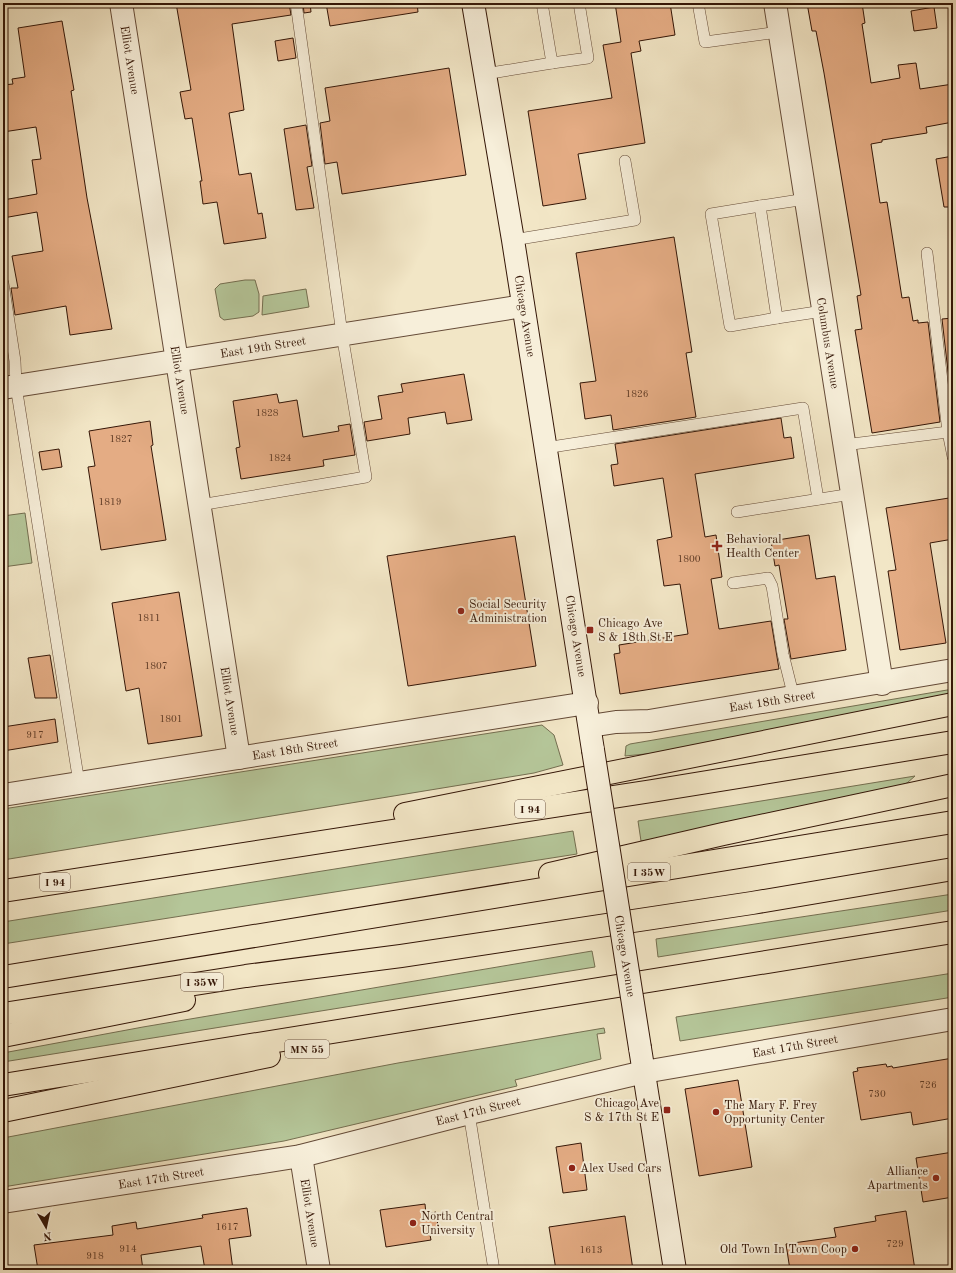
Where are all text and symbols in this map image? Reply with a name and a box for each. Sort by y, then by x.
street label: Elliot Avenue [118,25,140,96]
street label: Chicago Avenue [512,274,536,358]
street label: Columbus Avenue [814,297,840,390]
street label: East 19th Street [219,335,307,361]
street label: Elliot Avenue [168,345,190,416]
house number: 1826 [625,389,649,399]
house number: 1828 [255,408,279,418]
house number: 1827 [109,434,133,444]
house number: 1824 [268,453,292,463]
house number: 1819 [98,497,122,507]
place label: Behavioral Health Center [726,534,799,560]
marker: Behavioral Health Center [711,540,723,552]
house number: 1800 [677,554,701,564]
street label: Chicago Avenue [563,594,587,678]
place label: Social Security Administration [469,599,548,625]
marker: Social Security Administration [456,606,466,616]
house number: 1811 [137,613,161,623]
place label: Chicago Ave S & 18th St E [598,618,673,644]
marker: Chicago Ave S & 18th St E [585,625,595,635]
house number: 1807 [144,661,168,671]
street label: Elliot Avenue [218,666,240,737]
street label: East 18th Street [728,689,816,715]
house number: 1801 [159,714,183,724]
house number: 917 [26,730,44,740]
street label: East 18th Street [251,737,339,763]
road number: I 94 [515,800,545,818]
road number: I 35W [628,863,670,881]
road number: I 94 [40,873,70,891]
street label: Chicago Avenue [612,914,636,998]
road number: I 35W [181,973,223,991]
street label: East 17th Street [751,1034,839,1060]
road number: MN 55 [285,1040,329,1058]
house number: 726 [919,1080,937,1090]
house number: 730 [868,1089,886,1099]
street label: East 17th Street [435,1096,522,1128]
place label: Chicago Ave S & 17th St E [584,1098,659,1124]
place label: The Mary F. Frey Opportunity Center [724,1100,825,1126]
marker: Chicago Ave S & 17th St E [662,1105,672,1115]
marker: The Mary F. Frey Opportunity Center [711,1107,721,1117]
marker: Alex Used Cars [567,1163,577,1173]
place label: Alex Used Cars [580,1163,661,1175]
street label: East 17th Street [117,1166,205,1192]
place label: Alliance Apartments [867,1166,928,1192]
marker: Alliance Apartments [931,1173,941,1183]
street label: Elliot Avenue [298,1178,320,1249]
north arrow [26,1207,66,1247]
place label: North Central University [421,1211,494,1237]
marker: North Central University [408,1218,418,1228]
house number: 1617 [215,1222,239,1232]
text: N [42,1229,52,1242]
house number: 729 [886,1239,904,1249]
house number: 914 [119,1244,137,1254]
place label: Old Town In Town Coop [720,1244,847,1256]
marker: Old Town In Town Coop [850,1244,860,1254]
house number: 1613 [579,1245,603,1255]
house number: 918 [86,1251,104,1261]

